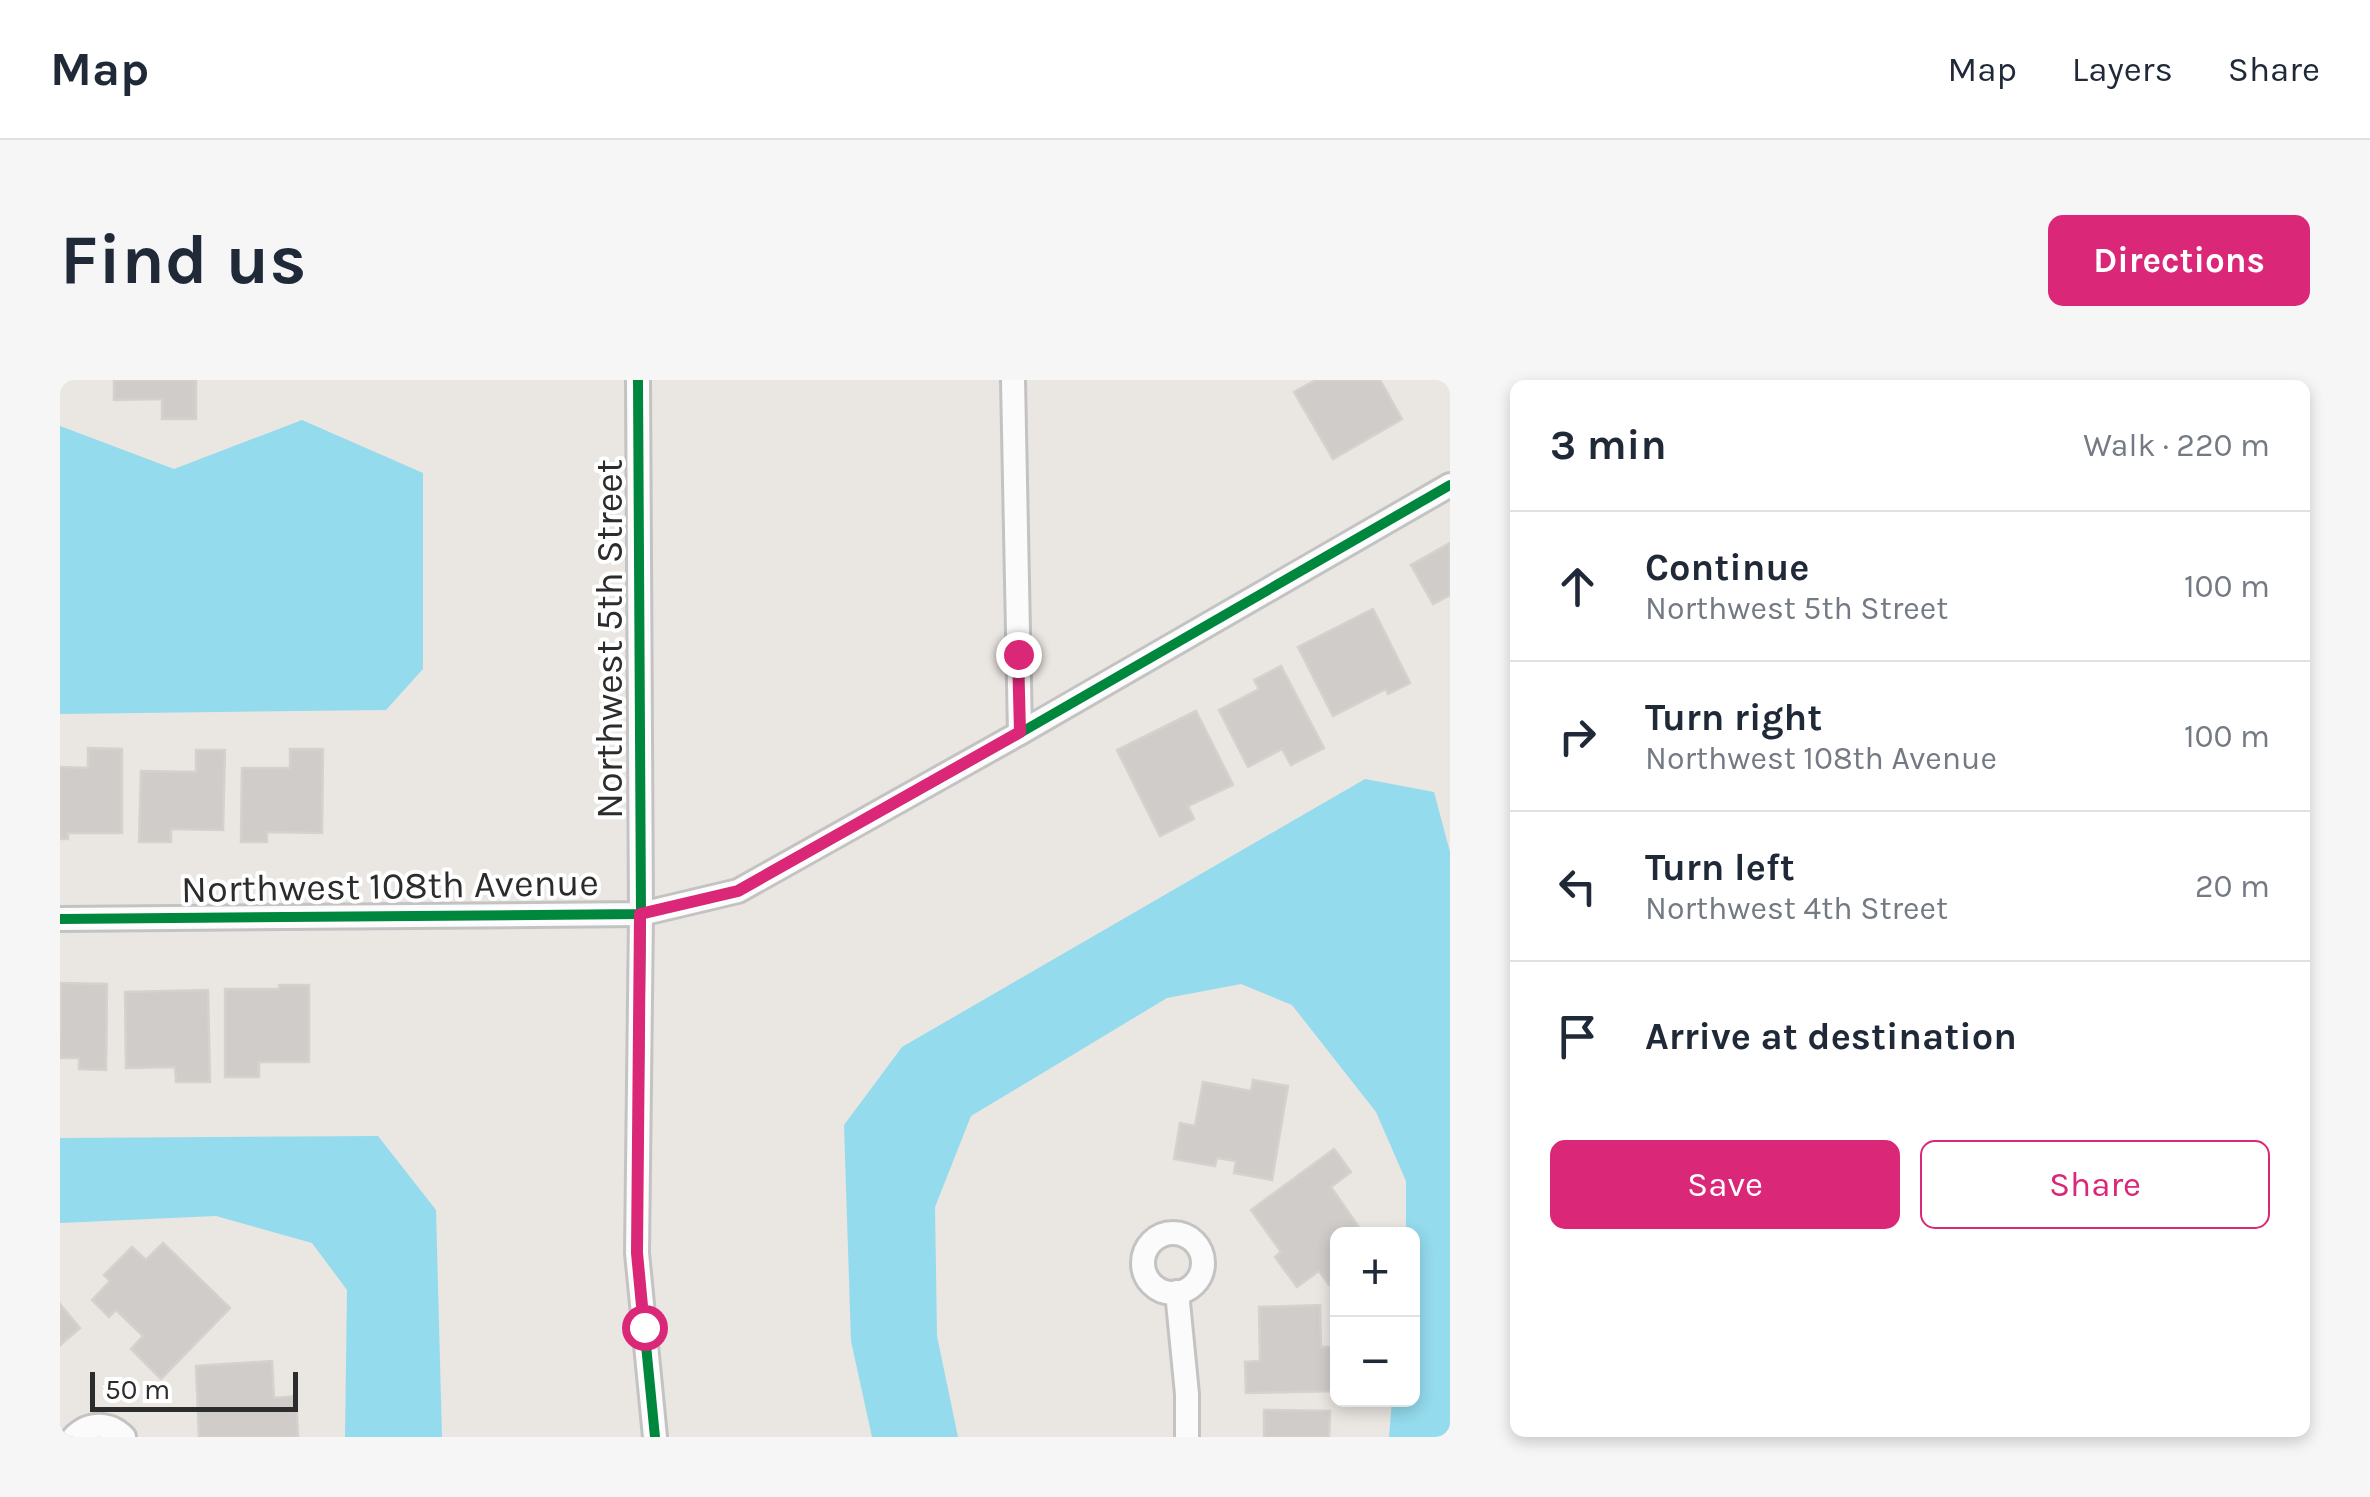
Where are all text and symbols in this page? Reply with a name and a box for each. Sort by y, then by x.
text: Map [50,41,149,97]
text: Map [1947,49,2017,90]
text: Layers [2072,49,2173,90]
text: Share [2228,49,2320,90]
button: Directions [2048,215,2310,306]
text: Find us [60,219,306,301]
text: 3 min [1550,420,1667,470]
text: Walk · 220 m [2083,427,2270,464]
street label: Northwest 5th Street [587,459,632,819]
text: Continue [1645,545,1809,590]
icon: ahead [1550,559,1605,614]
text: 100 m [2184,568,2270,605]
text: Northwest 5th Street [1645,590,1948,627]
route end [996,632,1042,678]
text: Turn right [1645,695,1822,740]
icon: right [1550,709,1605,764]
text: 100 m [2184,718,2270,755]
text: Northwest 108th Avenue [1645,740,1997,777]
text: Turn left [1645,845,1795,890]
icon: left [1550,859,1605,914]
street label: Northwest 108th Avenue [181,860,599,912]
text: 20 m [2195,868,2270,905]
text: Northwest 4th Street [1645,890,1948,927]
icon: arrive [1550,1009,1605,1064]
text: Arrive at destination [1645,1014,2017,1059]
button: Save [1550,1140,1900,1229]
button: Share [1920,1140,2270,1229]
map controls [1330,1227,1420,1407]
button: + [1330,1227,1420,1317]
route start [622,1305,668,1351]
button: − [1330,1317,1420,1407]
scale bar [90,1367,298,1412]
text: 50 m [105,1373,170,1406]

